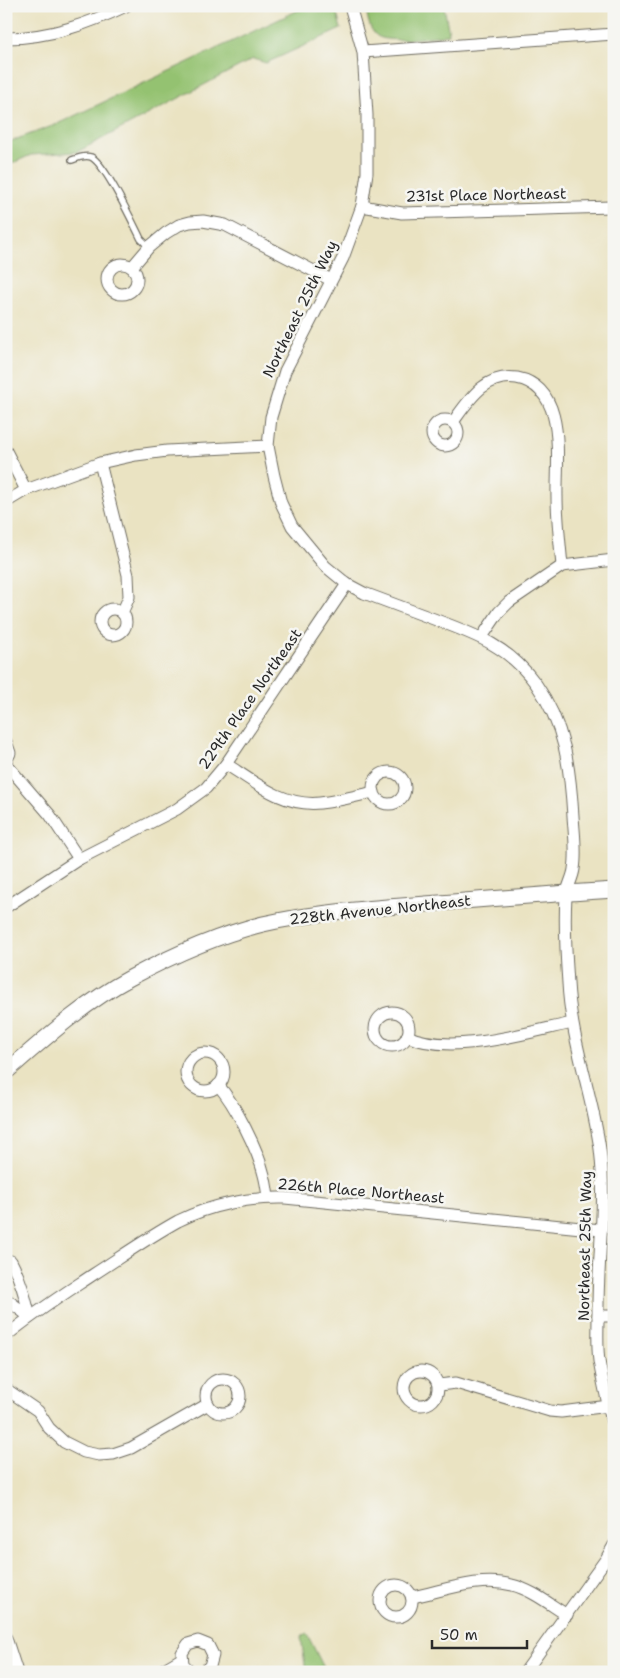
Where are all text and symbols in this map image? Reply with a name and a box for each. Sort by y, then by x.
street label: 231st Place Northeast [405,184,567,206]
street label: Northeast 25th Way [258,237,342,381]
street label: 229th Place Northeast [194,625,306,773]
street label: 228th Avenue Northeast [288,891,472,929]
street label: Northeast 25th Way [574,1171,596,1321]
street label: 226th Place Northeast [277,1174,445,1208]
scale bar [432,1618,528,1650]
text: 50 m [440,1625,478,1645]

